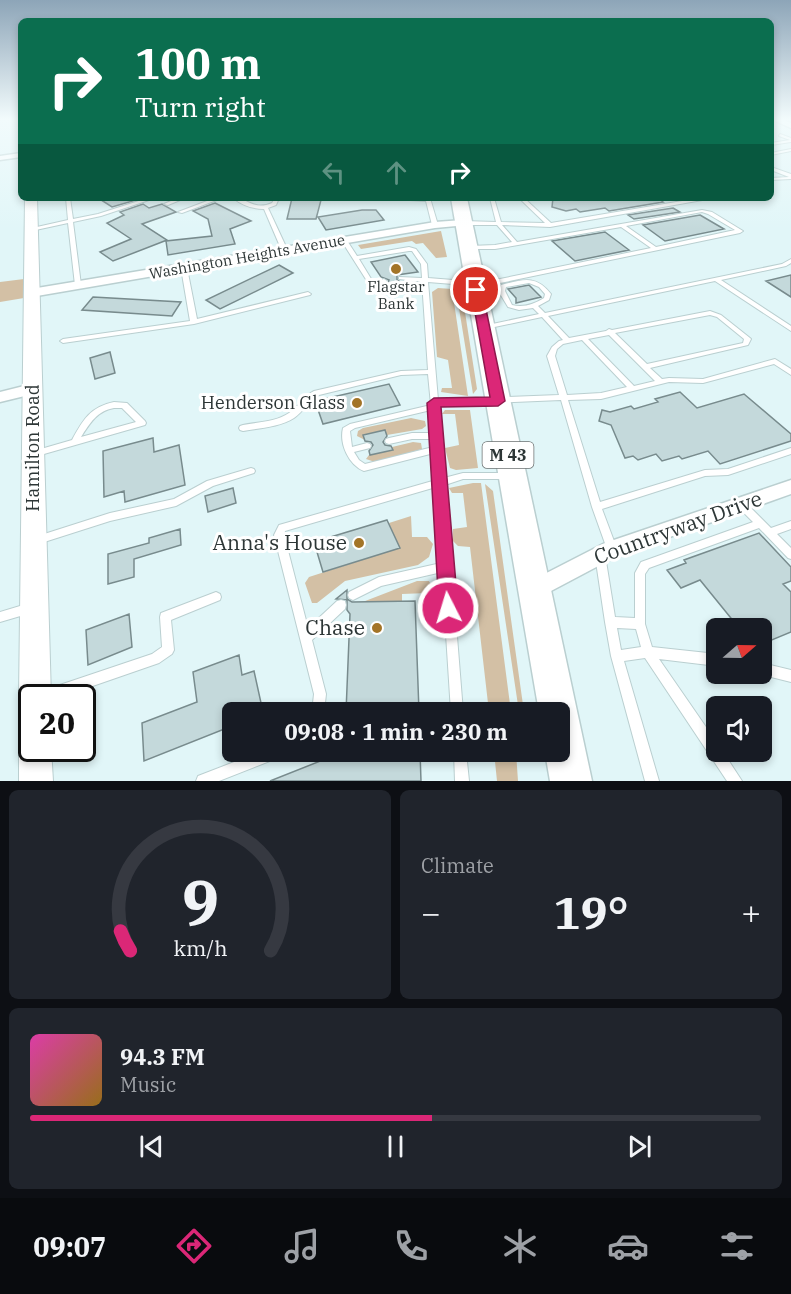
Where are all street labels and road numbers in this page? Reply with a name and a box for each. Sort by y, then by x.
street label: Washington Heights Avenue [147,230,346,283]
street label: Hamilton Road [21,384,44,512]
road number: M 43 [482,442,534,468]
street label: Countryway Drive [590,484,766,571]

